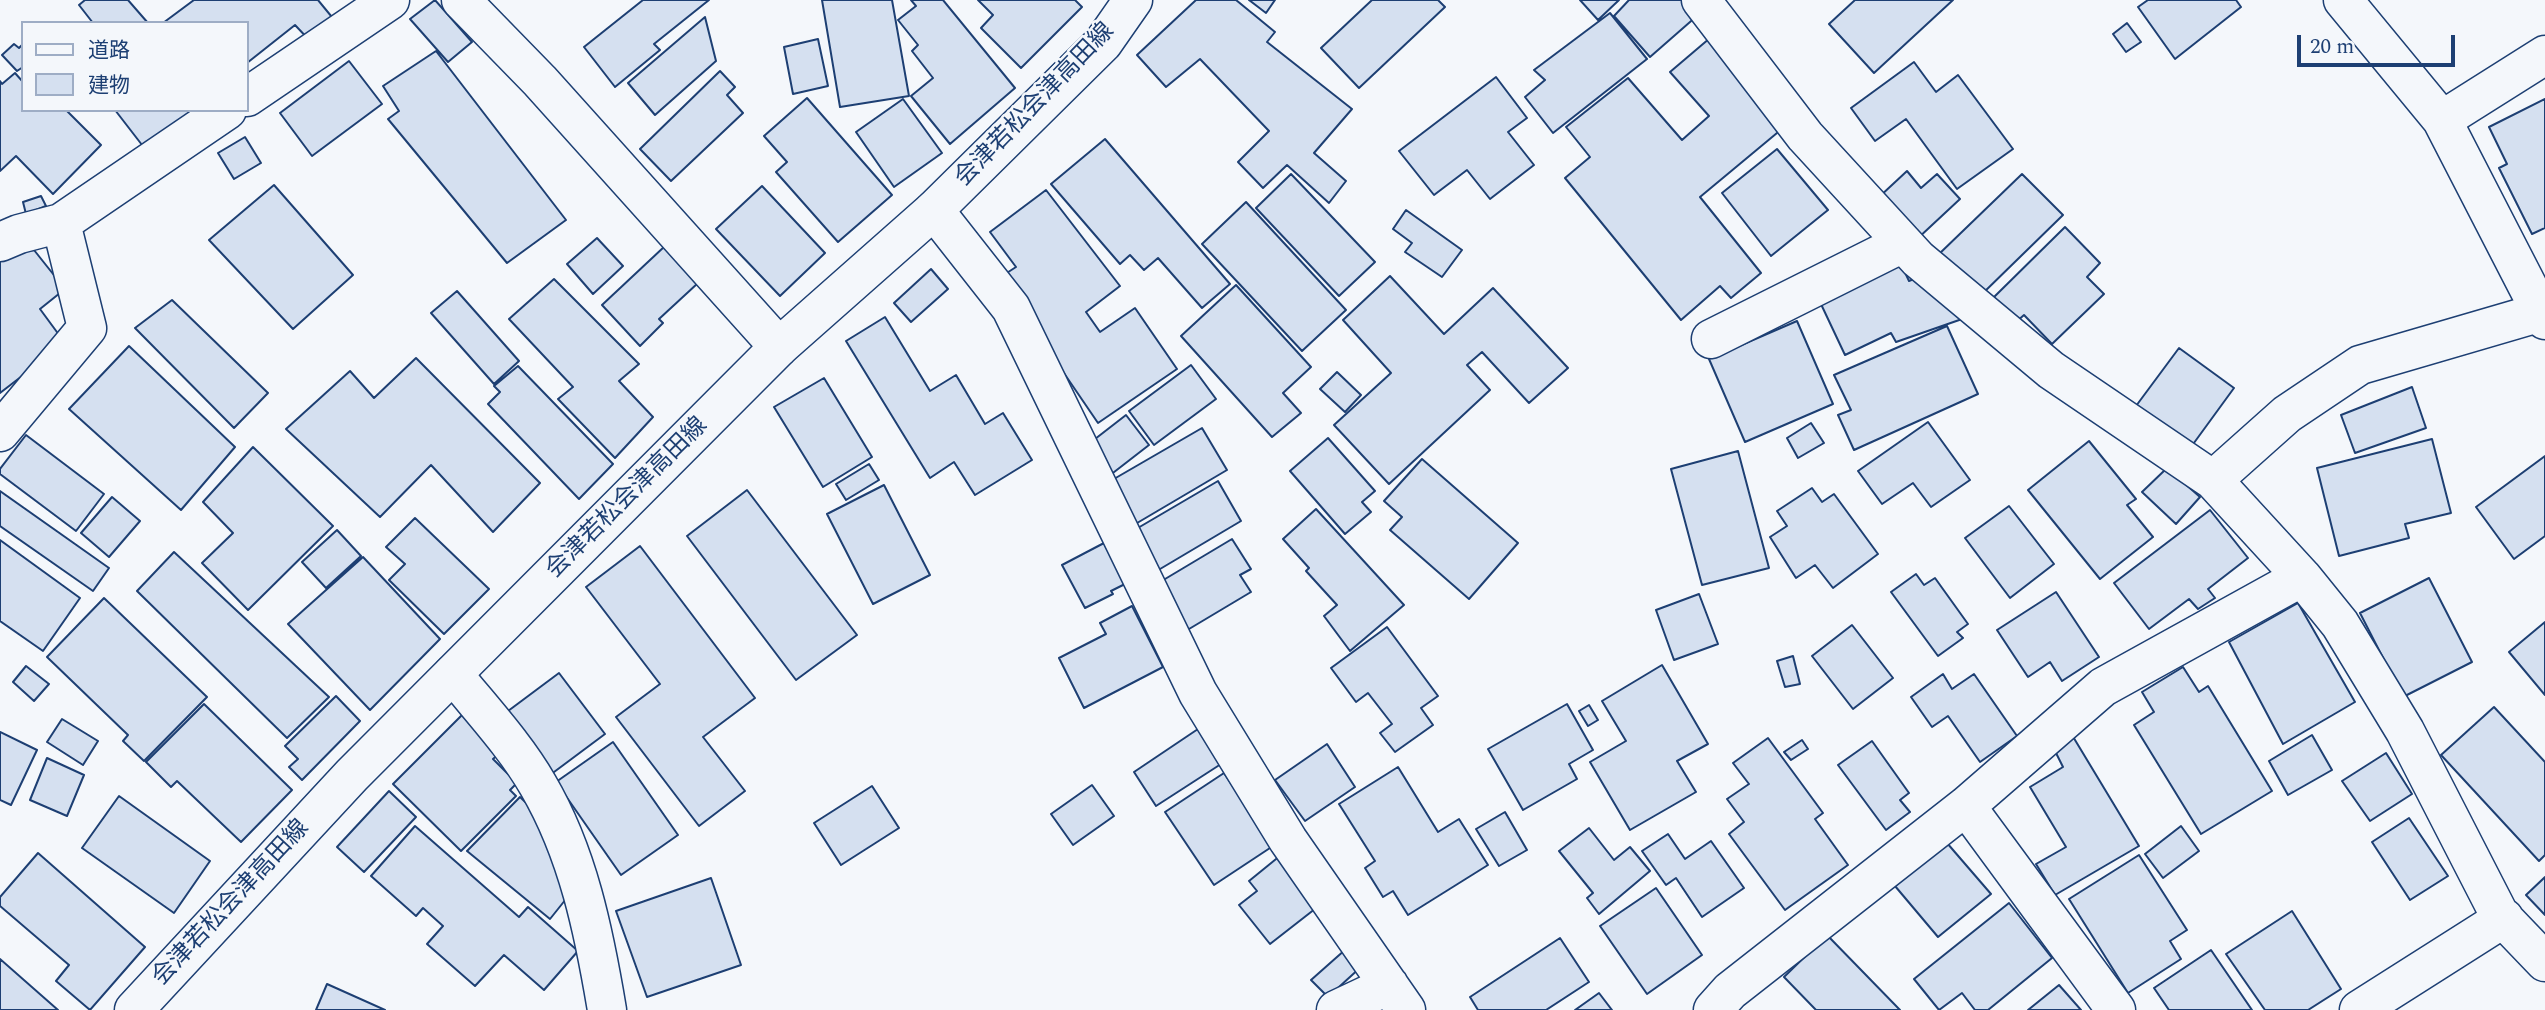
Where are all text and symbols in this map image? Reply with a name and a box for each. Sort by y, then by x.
street label: 会津若松会津高田線 [951,18,1121,194]
legend [21,21,248,112]
scale bar [2300,21,2458,65]
text: 20 m [2310,31,2354,63]
text: 道路 [88,35,130,67]
text: 建物 [88,70,130,102]
street label: 会津若松会津高田線 [541,412,715,586]
street label: 会津若松会津高田線 [148,815,316,993]

